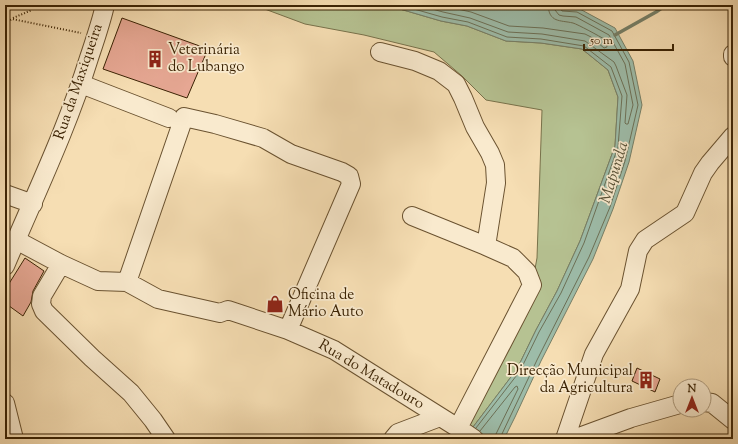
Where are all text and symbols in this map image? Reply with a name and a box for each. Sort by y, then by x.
street label: Rua da Maxiqueira [49,21,109,143]
scale bar [584,26,673,52]
text: 50 m [589,32,613,50]
place label: Veterinária do Lubango [168,40,245,78]
building icon: Veterinária do Lubango [145,49,165,69]
water label: Mapunda [595,139,635,207]
place label: Oficina de Mário Auto [288,285,363,323]
shop icon: Oficina de Mário Auto [265,294,285,314]
street label: Rua do Matadouro [314,335,428,415]
place label: Direcção Municipal da Agricultura [507,361,633,399]
building icon: Direcção Municipal da Agricultura [636,370,656,390]
north arrow [672,378,712,418]
text: N [687,381,697,397]

